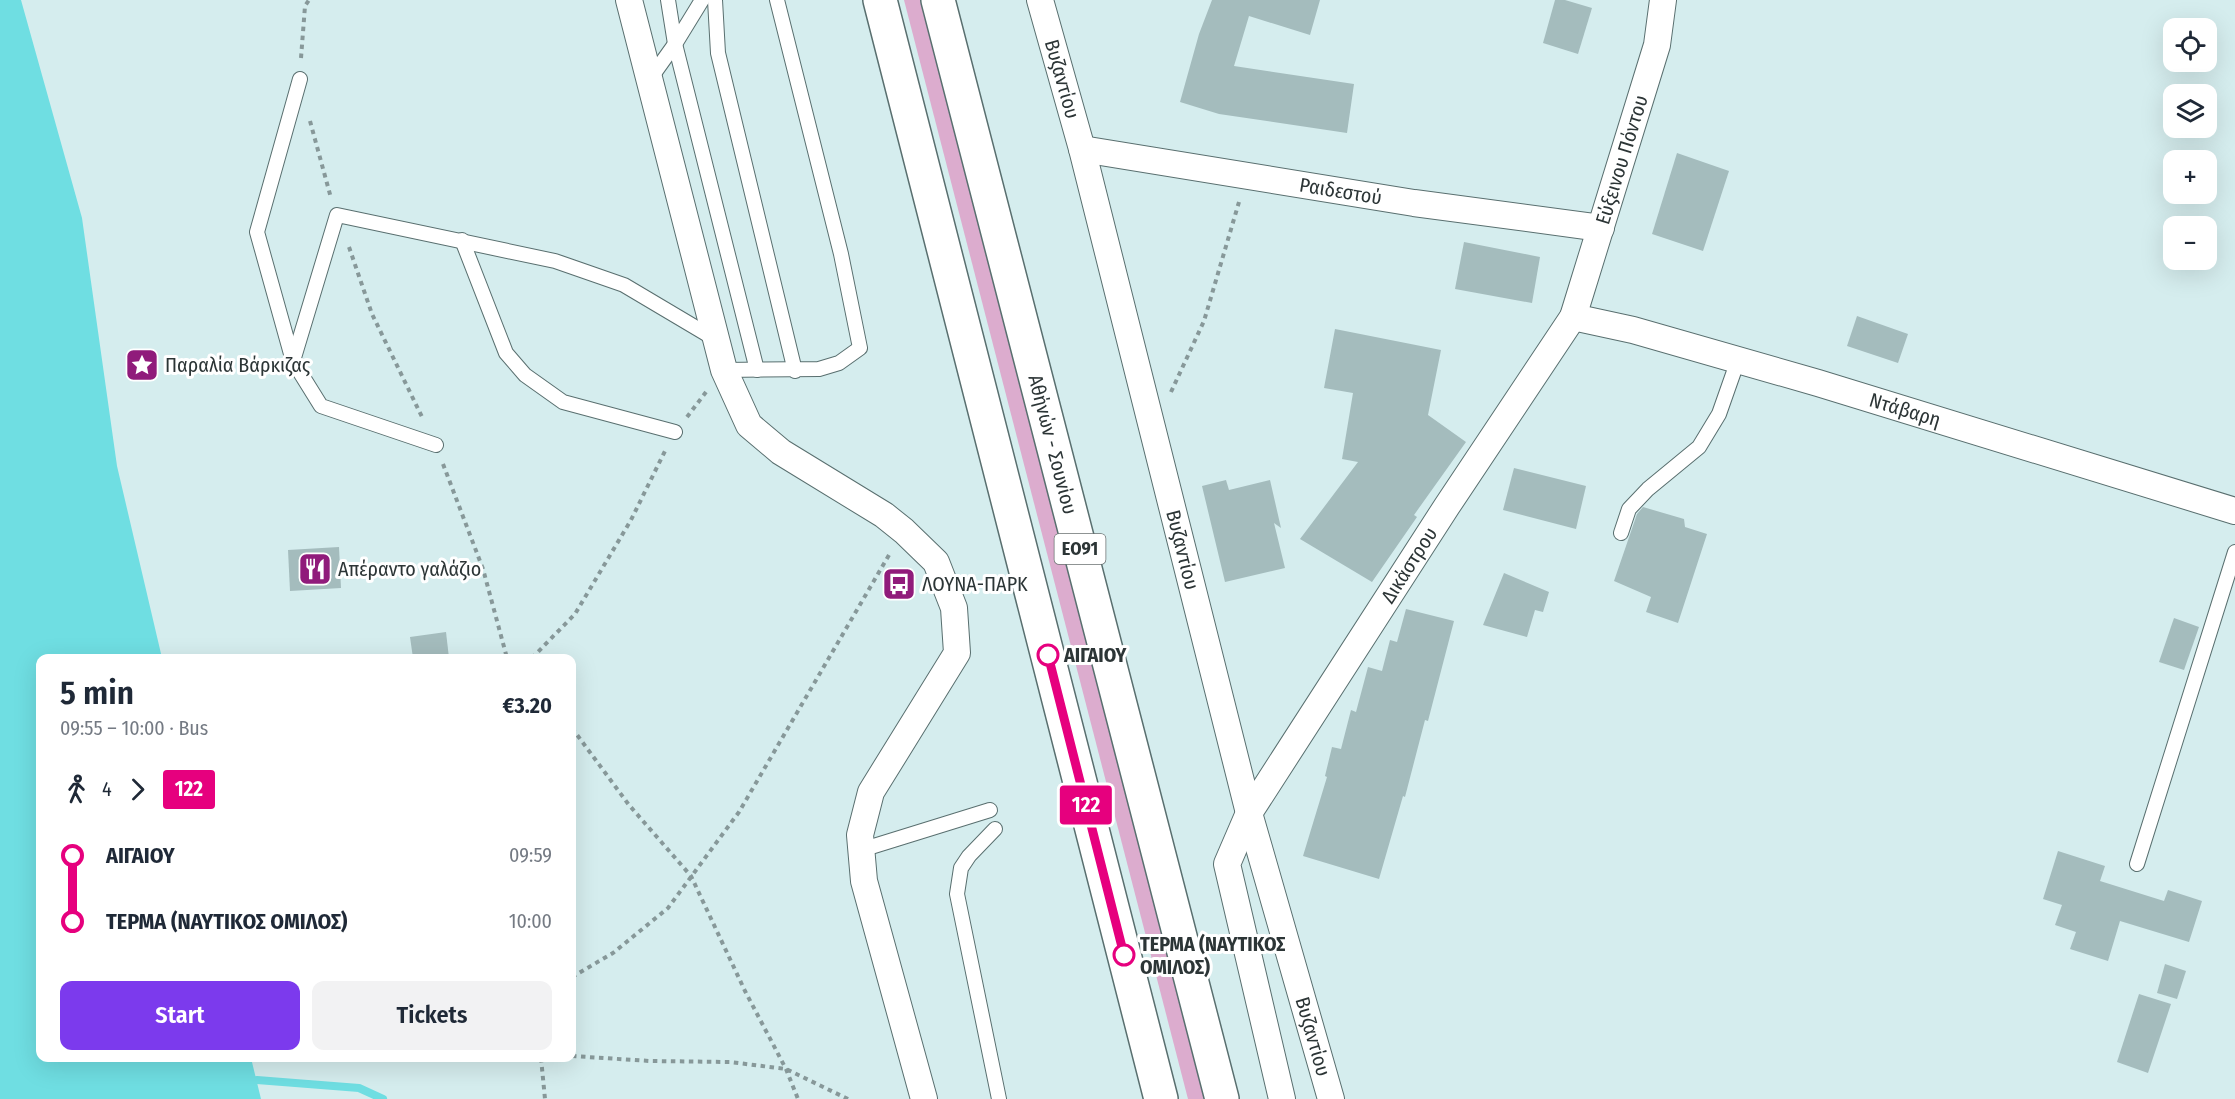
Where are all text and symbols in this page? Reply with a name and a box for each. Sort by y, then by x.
map controls [2163,18,2217,270]
button: locate [2163,18,2217,72]
street label: Βυζαντίου [1040,37,1085,121]
button: layers [2163,84,2217,138]
street label: Εύξεινου Πόντου [1590,92,1653,227]
button: + [2163,150,2217,204]
street label: Ραιδεστού [1298,173,1384,210]
button: − [2163,216,2217,270]
place icon: Παραλία Βάρκιζας [124,347,160,383]
place label: Παραλία Βάρκιζας [165,353,311,377]
street label: Αθήνών - Σουνίου [1023,372,1082,517]
street label: Ντάβαρη [1867,388,1944,432]
street label: Βυζαντίου [1161,507,1204,592]
street label: Δικάστρου [1376,523,1442,607]
road number: ΕΟ91 [1054,534,1106,564]
restaurant icon: Απέραντο γαλάζιο [297,551,333,587]
place label: Απέραντο γαλάζιο [338,557,481,581]
bus stop icon: ΛΟΥΝΑ-ΠΑΡΚ [881,566,917,602]
place label: ΛΟΥΝΑ-ΠΑΡΚ [922,572,1028,596]
place label: ΑΙΓΑΙΟΥ [1063,643,1128,667]
marker: ΑΙΓΑΙΟΥ [1037,644,1059,666]
text: 5 min [60,673,134,713]
text: €3.20 [503,692,552,719]
text: 09:55 – 10:00 · Bus [60,716,208,740]
icon: walk [60,773,93,806]
icon: forward [121,773,154,806]
text: 122 [175,776,203,802]
text: 4 [102,777,112,801]
line badge: 122 [1052,786,1120,824]
text: 122 [1072,792,1100,818]
text: ΑΙΓΑΙΟΥ [106,842,175,869]
text: 09:59 [509,843,552,867]
text: ΤΕΡΜΑ (ΝΑΥΤΙΚΟΣ ΟΜΙΛΟΣ) [106,908,347,935]
text: 10:00 [509,909,552,933]
place label: ΤΕΡΜΑ (ΝΑΥΤΙΚΟΣ ΟΜΙΛΟΣ) [1140,932,1285,979]
marker: ΤΕΡΜΑ (ΝΑΥΤΙΚΟΣ ΟΜΙΛΟΣ) [1113,944,1135,966]
button: Start [60,981,300,1050]
button: Tickets [312,981,552,1050]
street label: Βυζαντίου [1290,994,1336,1079]

